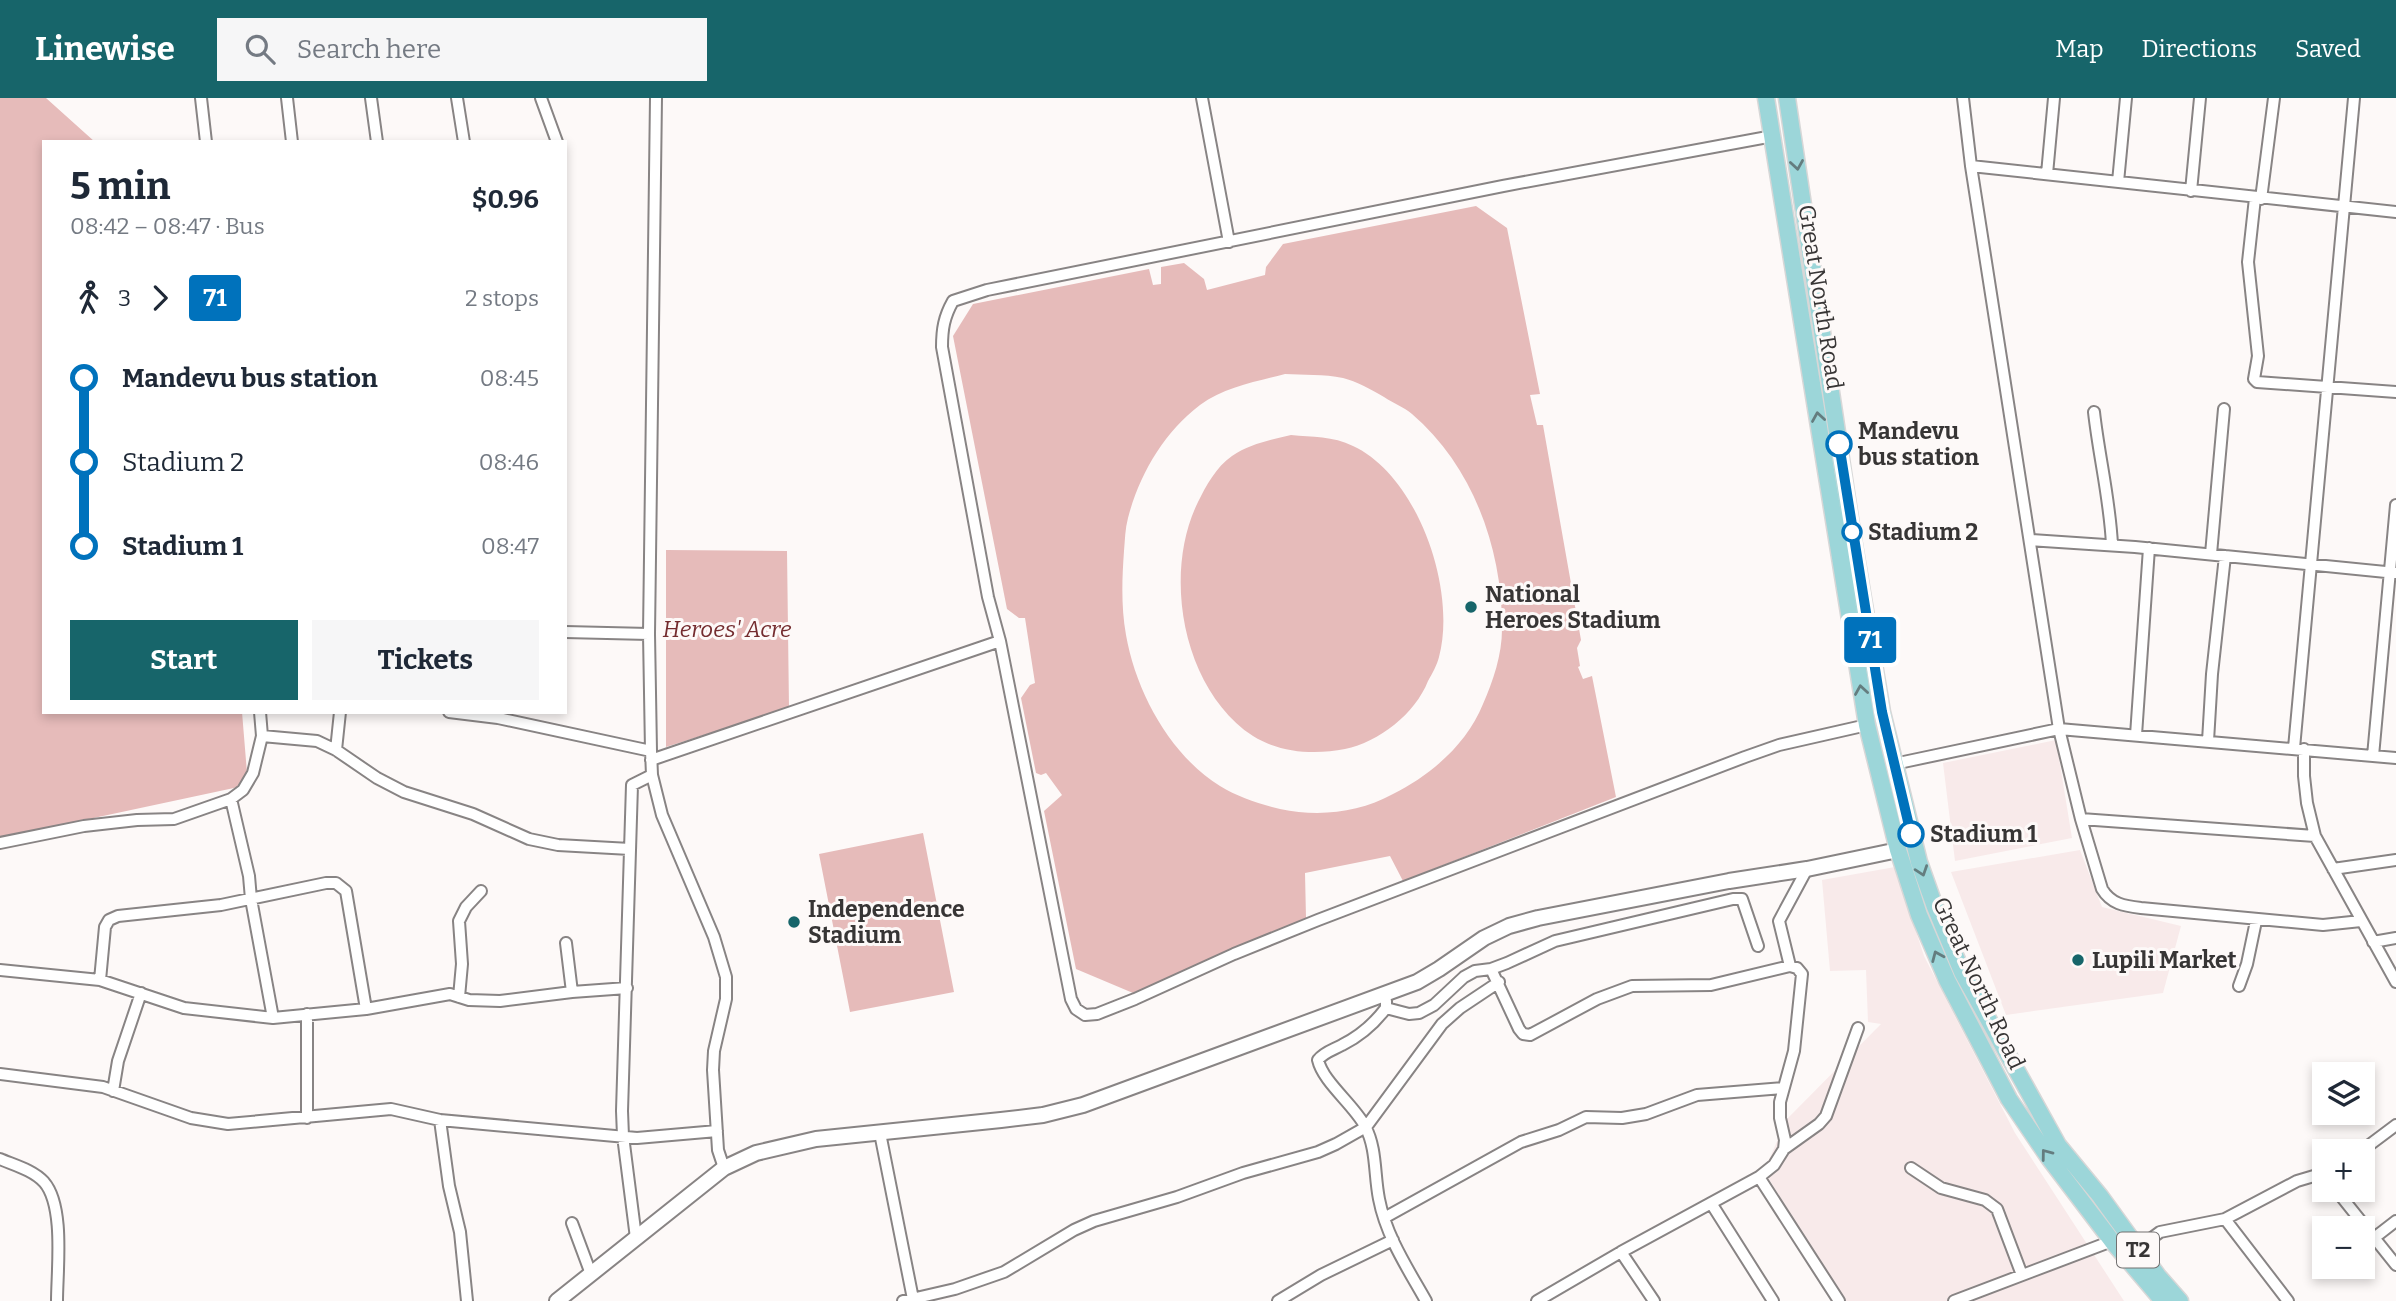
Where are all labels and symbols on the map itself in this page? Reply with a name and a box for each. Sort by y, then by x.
one-way arrow [1789,160,1804,171]
street label: Great North Road [1793,202,1850,392]
one-way arrow [1811,412,1826,423]
place label: Mandevu bus station [1858,417,1979,471]
marker: Mandevu bus station [1826,431,1852,457]
place label: Stadium 2 [1868,518,1978,546]
marker: Stadium 2 [1842,522,1862,542]
place label: National Heroes Stadium [1485,580,1661,634]
marker: National Heroes Stadium [1463,599,1479,615]
park label: Heroes' Acre [662,615,792,643]
line badge: 71 [1839,617,1902,663]
one-way arrow [1854,685,1869,696]
place label: Stadium 1 [1930,820,2037,848]
marker: Stadium 1 [1898,821,1924,847]
one-way arrow [1914,865,1928,877]
street label: Great North Road [1927,892,2031,1074]
place label: Independence Stadium [808,895,965,949]
marker: Independence Stadium [786,914,802,930]
place label: Lupili Market [2092,946,2237,974]
one-way arrow [1931,950,1945,963]
marker: Lupili Market [2070,952,2086,968]
one-way arrow [2042,1150,2055,1162]
road number: T2 [2117,1232,2159,1268]

